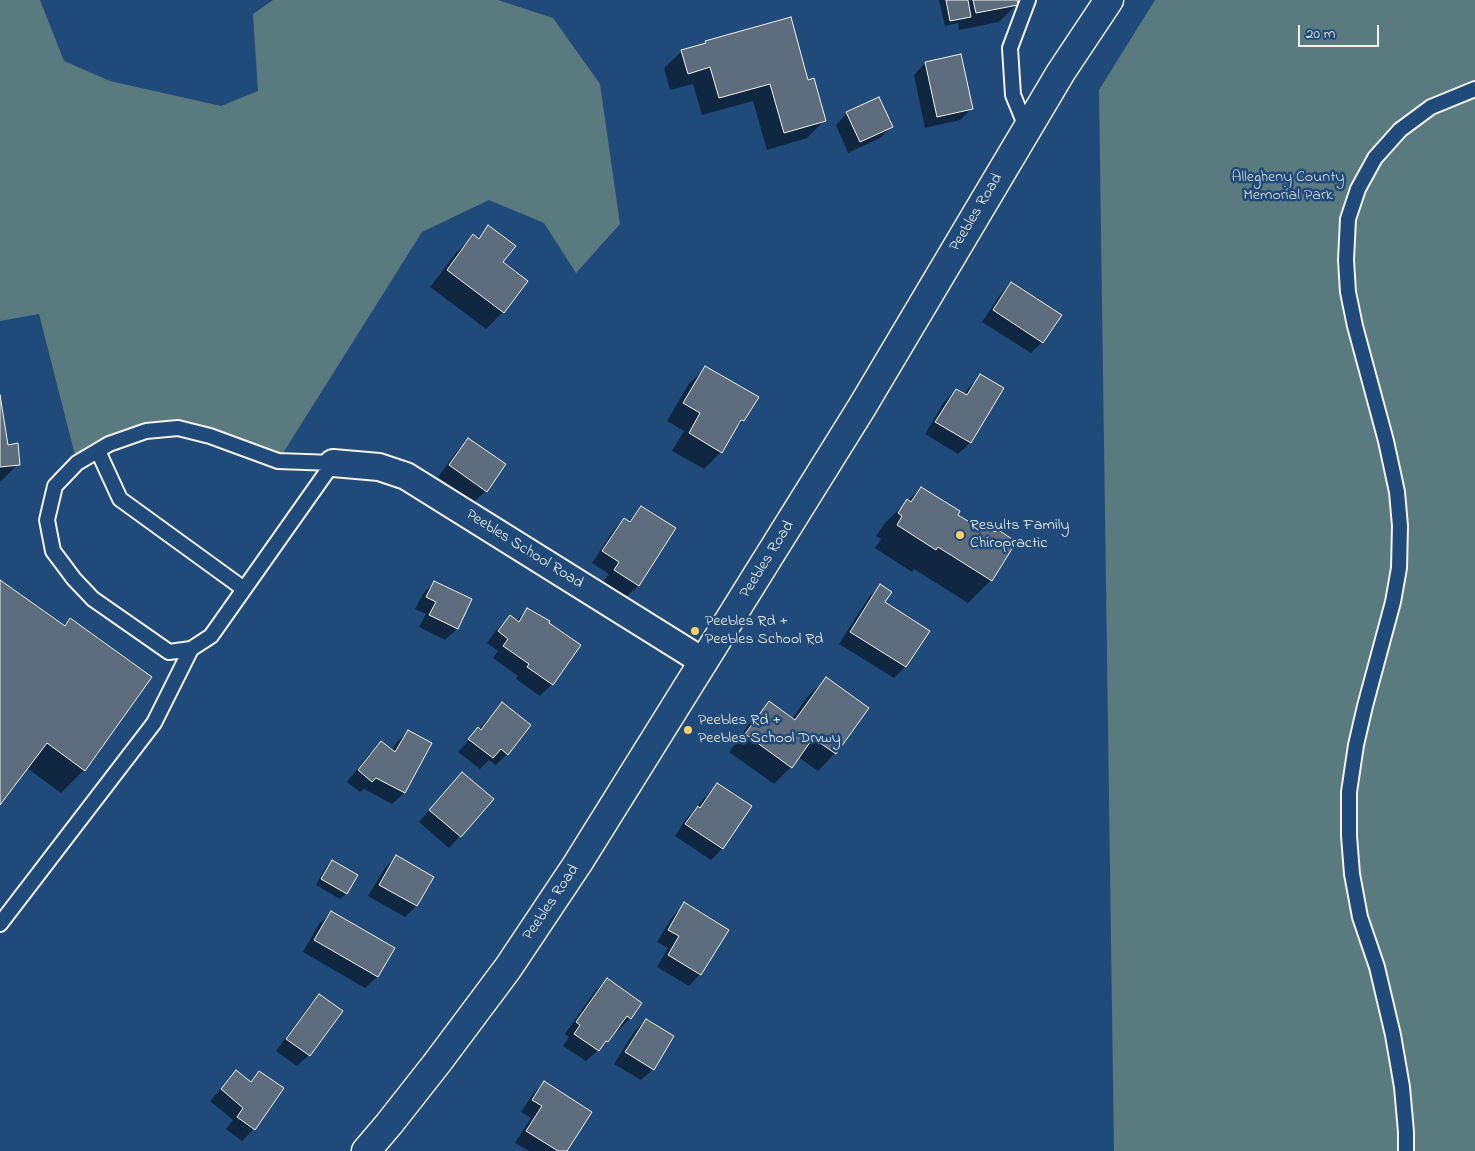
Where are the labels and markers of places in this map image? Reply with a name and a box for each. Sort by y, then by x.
place label: Results Family Chiropractic [970,516,1069,554]
marker: Results Family Chiropractic [954,529,966,541]
place label: Peebles Rd + Peebles School Rd [705,612,823,650]
marker: Peebles Rd + Peebles School Rd [689,625,701,637]
place label: Peebles Rd + Peebles School Drvwy [698,711,841,749]
marker: Peebles Rd + Peebles School Drvwy [682,724,694,736]

